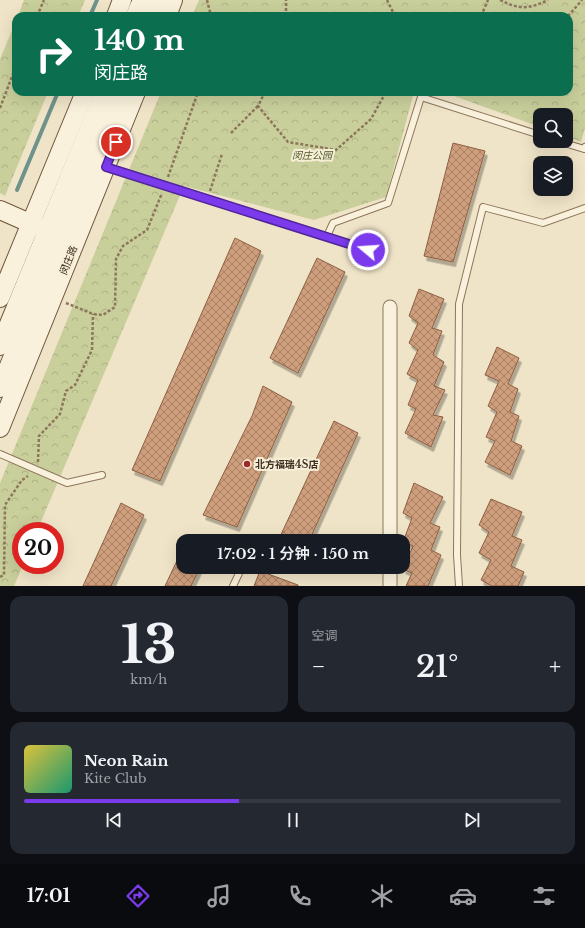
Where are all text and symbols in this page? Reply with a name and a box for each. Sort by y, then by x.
text: 140 m [94,23,184,58]
icon: right [28,28,80,80]
text: 闵庄路 [94,62,148,84]
map controls [533,108,573,196]
button: search [533,108,573,148]
pin [99,125,133,159]
icon: arrive [105,131,127,153]
park label: 闵庄公园 [292,149,334,162]
button: layers [533,156,573,196]
position arrow [347,229,389,271]
street label: 闵庄路 [57,244,80,277]
place label: 北方福瑞4S店 [255,458,318,471]
marker: 北方福瑞4S店 [242,459,252,469]
speed limit sign: 20 [12,522,64,574]
text: 17:02 · 1 分钟 · 150 m [217,544,369,563]
text: 13 [121,613,177,677]
text: 空调 [312,627,338,644]
text: 21° [416,648,458,685]
text: − [312,653,325,680]
text: + [549,653,561,680]
text: km/h [130,671,167,688]
text: Neon Rain [84,751,168,770]
text: Kite Club [84,770,147,787]
icon: previous [103,809,125,831]
icon: pause [282,809,304,831]
icon: next [461,809,483,831]
icon: directions [124,882,152,910]
icon: music [205,882,233,910]
icon: phone [286,882,314,910]
icon: climate [368,882,396,910]
icon: car [449,882,477,910]
icon: filters [530,882,558,910]
text: 17:01 [27,885,70,907]

